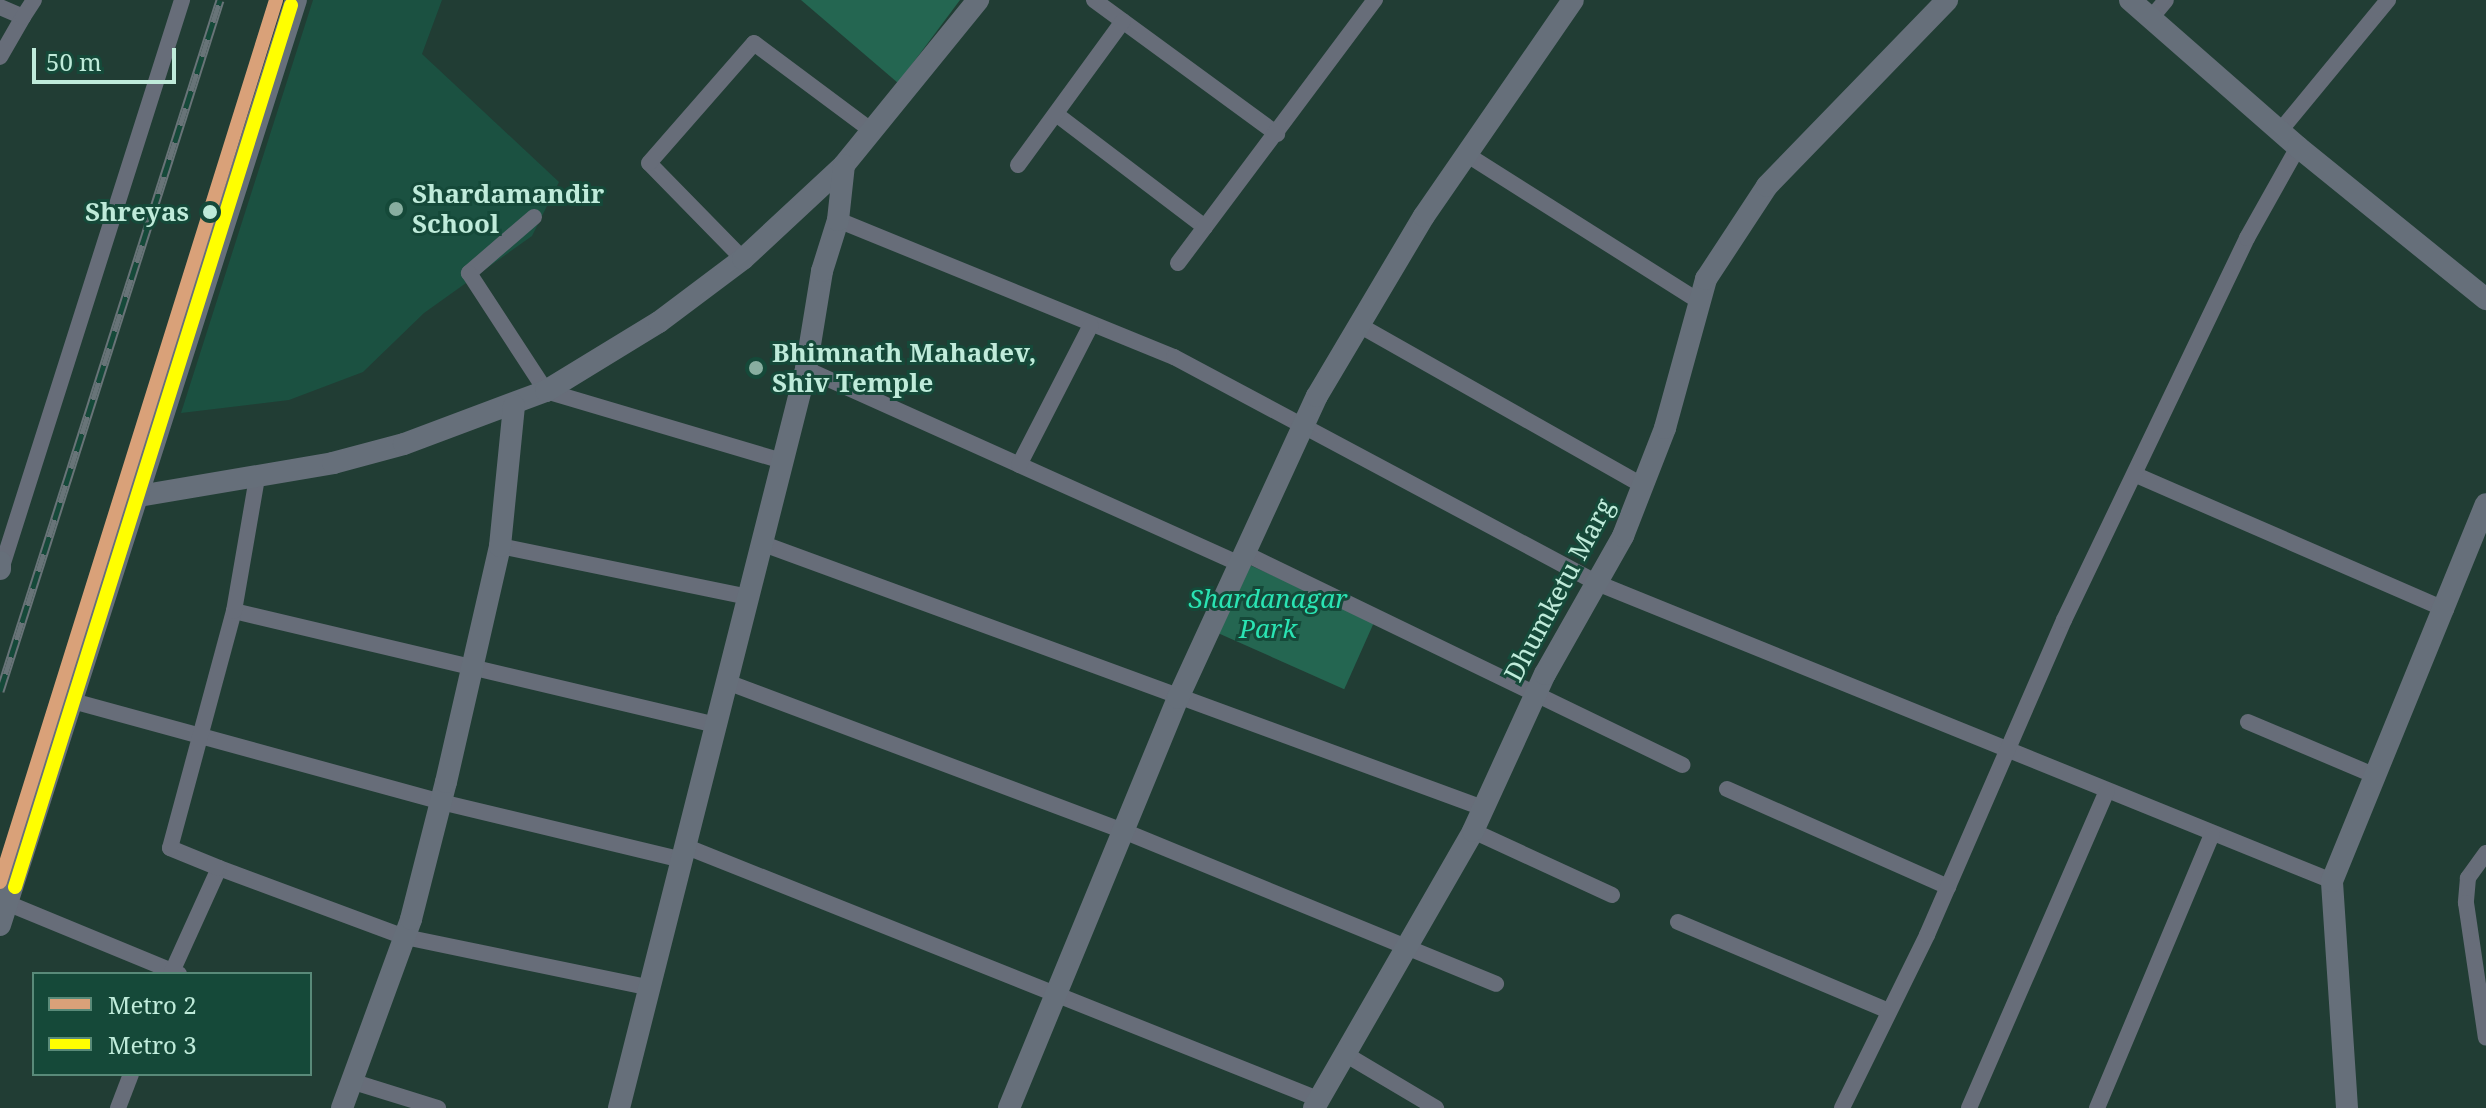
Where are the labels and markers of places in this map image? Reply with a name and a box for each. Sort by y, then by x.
place label: Shardamandir School [412,178,604,240]
place label: Shreyas [85,196,189,228]
marker: Shreyas [196,198,224,226]
marker: Shardamandir School [387,200,405,218]
place label: Bhimnath Mahadev, Shiv Temple [772,337,1036,398]
marker: Bhimnath Mahadev, Shiv Temple [747,359,765,377]

